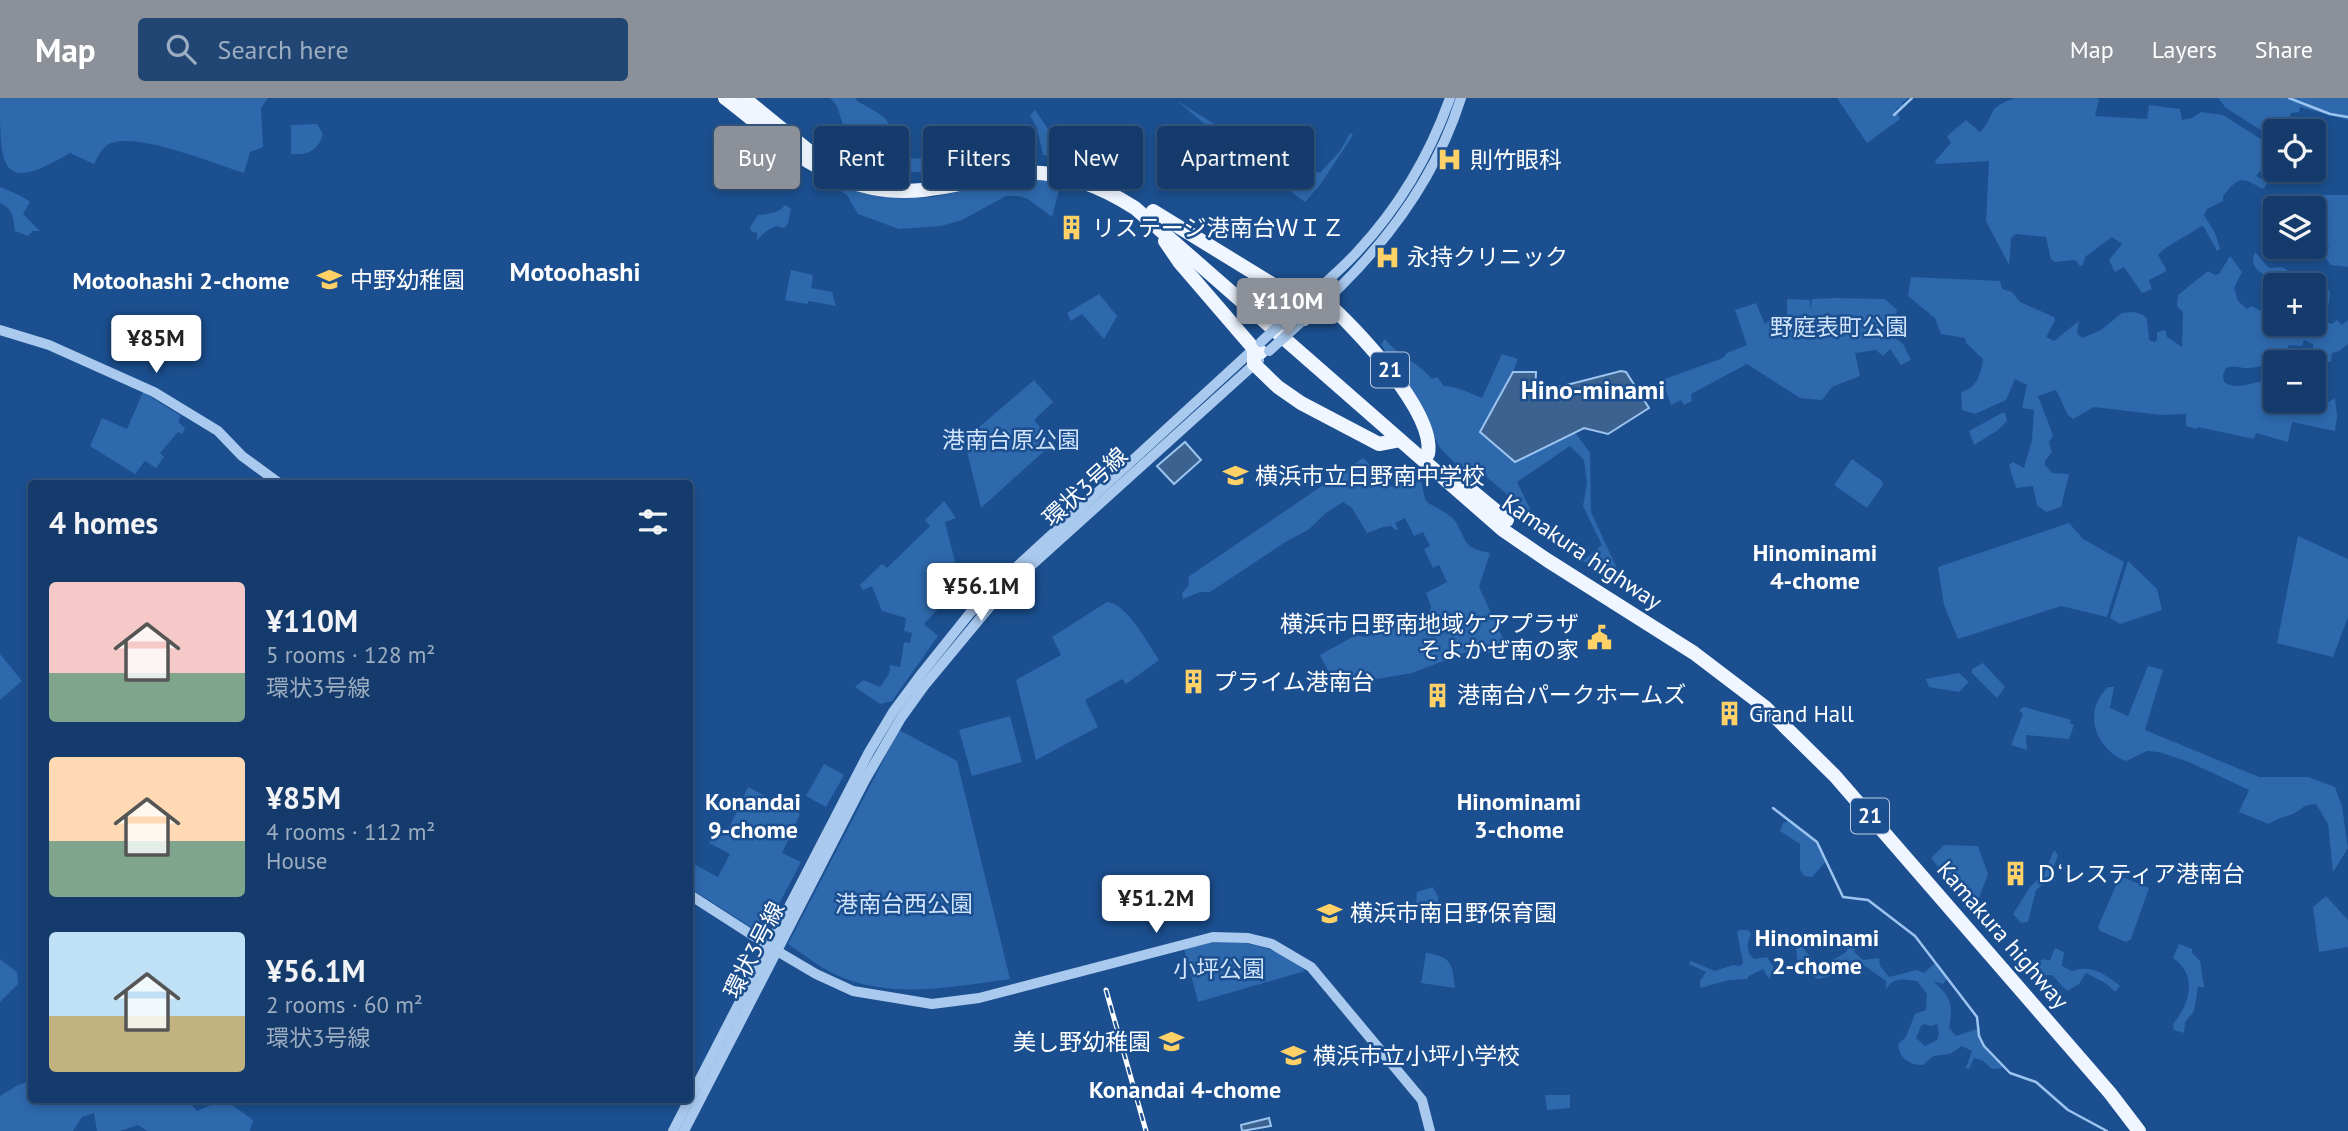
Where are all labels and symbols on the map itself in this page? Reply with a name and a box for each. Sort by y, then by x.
place label: 則竹眼科 [1470,145,1562,174]
hospital icon: 則竹眼科 [1436,146,1464,174]
place label: リステージ港南台ＷＩＺ [1092,213,1345,242]
building icon: リステージ港南台ＷＩＺ [1058,214,1086,242]
place label: 永持クリニック [1407,242,1568,271]
hospital icon: 永持クリニック [1373,243,1401,271]
district label: Motoohashi [510,255,640,288]
district label: Motoohashi 2-chome [73,265,289,296]
place label: 中野幼稚園 [350,265,465,294]
school or university icon: 中野幼稚園 [316,266,344,294]
pin: ¥110M [1239,278,1337,338]
park label: 野庭表町公園 [1770,312,1908,341]
pin: ¥85M [115,316,197,375]
road number: 21 [1371,352,1409,388]
district label: Hino-minami [1521,373,1665,406]
park label: 港南台原公園 [942,425,1080,454]
street label: 環状3号線 [1036,441,1133,532]
place label: 横浜市立日野南中学校 [1255,461,1485,490]
school or university icon: 横浜市立日野南中学校 [1221,462,1249,490]
street label: Kamakura highway [1497,487,1668,616]
district label: Hinominami 4-chome [1753,537,1877,596]
pin: ¥56.1M [924,564,1038,623]
place label: 横浜市日野南地域ケアプラザ そよかぜ南の家 [1280,609,1579,664]
public building icon: 横浜市日野南地域ケアプラザ そよかぜ南の家 [1585,623,1613,651]
place label: プライム港南台 [1214,667,1375,696]
building icon: プライム港南台 [1180,668,1208,696]
place label: 港南台パークホームズ [1457,680,1686,709]
building icon: 港南台パークホームズ [1423,681,1451,709]
place label: Grand Hall [1749,699,1854,728]
building icon: Grand Hall [1715,700,1743,728]
district label: Konandai 9-chome [705,786,801,845]
district label: Hinominami 3-chome [1457,786,1581,845]
road number: 21 [1851,798,1889,834]
street label: Kamakura highway [1931,855,2076,1015]
place label: Ｄ‘レスティア港南台 [2035,859,2245,888]
building icon: Ｄ‘レスティア港南台 [2001,860,2029,888]
pin: ¥51.2M [1099,876,1213,935]
park label: 港南台西公園 [835,889,973,918]
street label: 環状3号線 [717,897,790,1003]
place label: 横浜市南日野保育園 [1350,898,1557,927]
school or university icon: 横浜市南日野保育園 [1316,899,1344,927]
district label: Hinominami 2-chome [1755,922,1879,981]
park label: 小坪公園 [1173,954,1265,983]
place label: 美し野幼稚園 [1013,1027,1151,1056]
school or university icon: 美し野幼稚園 [1157,1028,1185,1056]
place label: 横浜市立小坪小学校 [1313,1041,1520,1070]
school or university icon: 横浜市立小坪小学校 [1279,1042,1307,1070]
district label: Konandai 4-chome [1089,1074,1281,1105]

